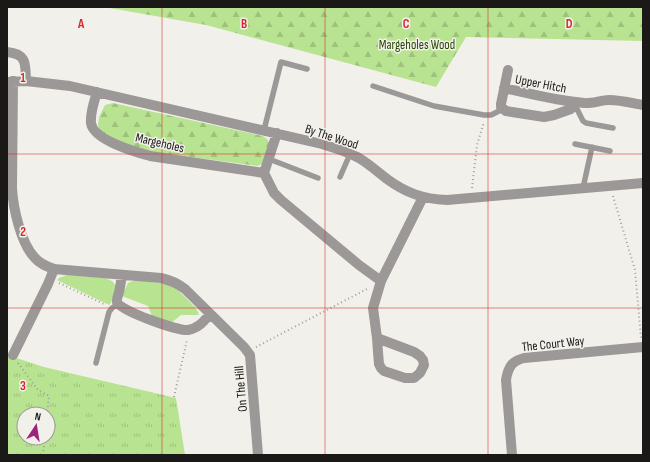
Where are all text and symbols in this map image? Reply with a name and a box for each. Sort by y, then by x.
text: A [77,16,85,32]
text: B [241,16,247,32]
text: C [403,16,410,32]
text: D [566,16,573,32]
park label: Margeholes Wood [379,37,455,53]
text: 1 [20,70,26,86]
street label: Upper Hitch [514,71,568,97]
street label: By The Wood [303,121,360,153]
street label: Margeholes [134,130,186,156]
text: 2 [20,224,26,240]
street label: The Court Way [521,333,585,355]
street label: On The Hill [231,365,251,412]
text: 3 [20,378,26,394]
north arrow [16,406,56,446]
text: N [34,410,42,424]

